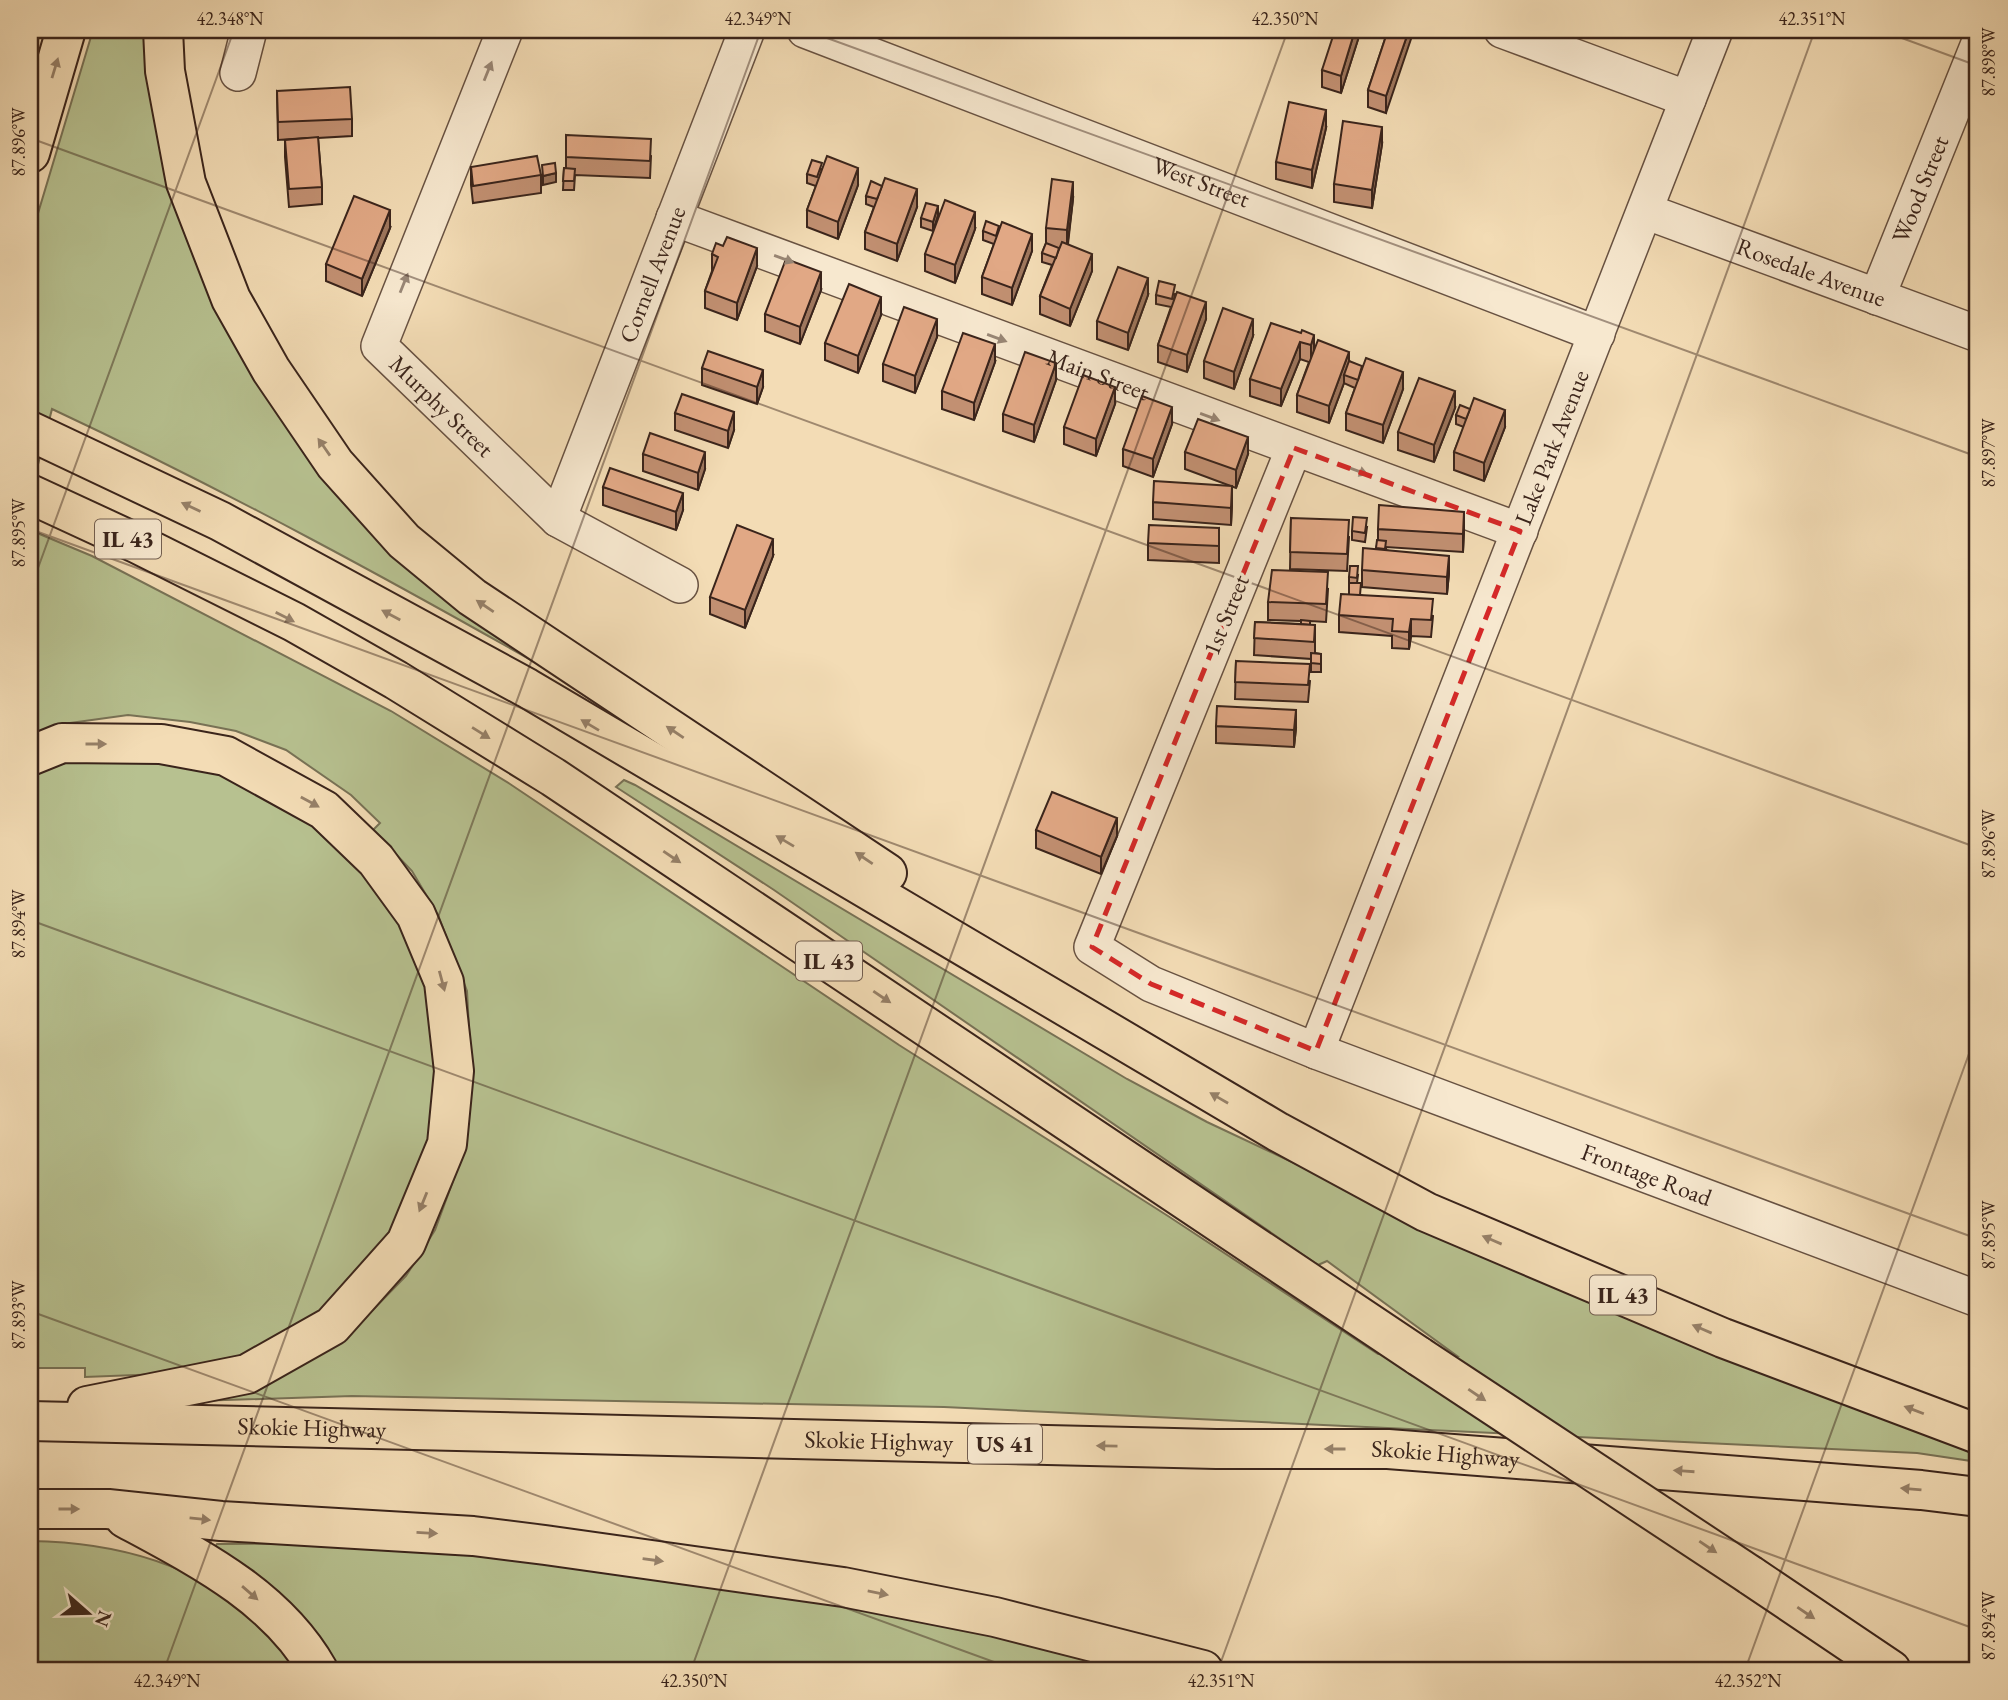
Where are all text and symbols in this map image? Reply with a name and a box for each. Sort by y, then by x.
text: 42.348°N [197,7,264,30]
text: 42.349°N [725,7,792,30]
text: 42.350°N [1252,7,1319,30]
text: 42.351°N [1779,7,1846,30]
text: 87.898°W [1977,27,2000,97]
one-way arrow [51,57,61,78]
one-way arrow [483,61,494,82]
text: 87.896°W [7,107,30,177]
street label: Wood Street [1884,131,1956,247]
street label: West Street [1148,149,1255,214]
street label: Cornell Avenue [612,202,692,347]
street label: Rosedale Avenue [1732,230,1890,314]
one-way arrow [773,253,794,264]
one-way arrow [399,272,410,293]
one-way arrow [987,332,1008,343]
street label: Main Street [1043,341,1154,408]
street label: Murphy Street [383,348,501,464]
street label: Lake Park Avenue [1507,365,1596,529]
one-way arrow [1200,411,1221,422]
text: 87.897°W [1977,418,2000,488]
one-way arrow [317,438,331,456]
one-way arrow [1347,466,1368,477]
text: 87.895°W [7,498,30,568]
one-way arrow [180,502,201,513]
road number: IL 43 [95,520,161,558]
street label: 1st Street [1195,569,1256,660]
one-way arrow [475,599,495,612]
one-way arrow [381,609,401,621]
one-way arrow [275,612,295,623]
one-way arrow [580,719,599,731]
one-way arrow [472,726,491,739]
one-way arrow [665,726,684,739]
one-way arrow [85,738,107,750]
one-way arrow [300,796,320,808]
text: 87.896°W [1977,809,2000,879]
one-way arrow [776,835,795,848]
one-way arrow [662,850,682,863]
one-way arrow [855,851,873,865]
text: 87.894°W [7,889,30,959]
road number: IL 43 [796,942,862,980]
one-way arrow [437,970,448,992]
one-way arrow [872,990,892,1003]
one-way arrow [1209,1091,1228,1104]
street label: Frontage Road [1577,1136,1717,1213]
one-way arrow [417,1192,428,1213]
text: 87.895°W [1977,1200,2000,1270]
one-way arrow [1482,1234,1503,1245]
road number: IL 43 [1590,1276,1656,1314]
text: 87.893°W [7,1280,30,1350]
one-way arrow [1691,1323,1712,1334]
one-way arrow [1468,1388,1487,1401]
one-way arrow [1904,1404,1925,1415]
street label: Skokie Highway [237,1410,387,1444]
street label: Skokie Highway [804,1423,954,1458]
road number: US 41 [968,1424,1042,1464]
street label: Skokie Highway [1371,1433,1521,1474]
one-way arrow [1096,1441,1118,1452]
one-way arrow [1323,1443,1345,1455]
one-way arrow [1672,1465,1694,1476]
one-way arrow [1899,1483,1921,1494]
one-way arrow [58,1503,80,1515]
one-way arrow [189,1513,211,1524]
one-way arrow [416,1528,438,1539]
one-way arrow [1699,1540,1717,1554]
one-way arrow [642,1555,664,1566]
north arrow [52,1578,122,1648]
one-way arrow [241,1585,258,1601]
one-way arrow [867,1588,889,1599]
text: 87.894°W [1977,1591,2000,1661]
one-way arrow [1797,1606,1815,1620]
text: N [89,1607,118,1631]
text: 42.349°N [134,1669,201,1692]
text: 42.350°N [661,1669,728,1692]
text: 42.351°N [1188,1669,1255,1692]
text: 42.352°N [1715,1669,1782,1692]

